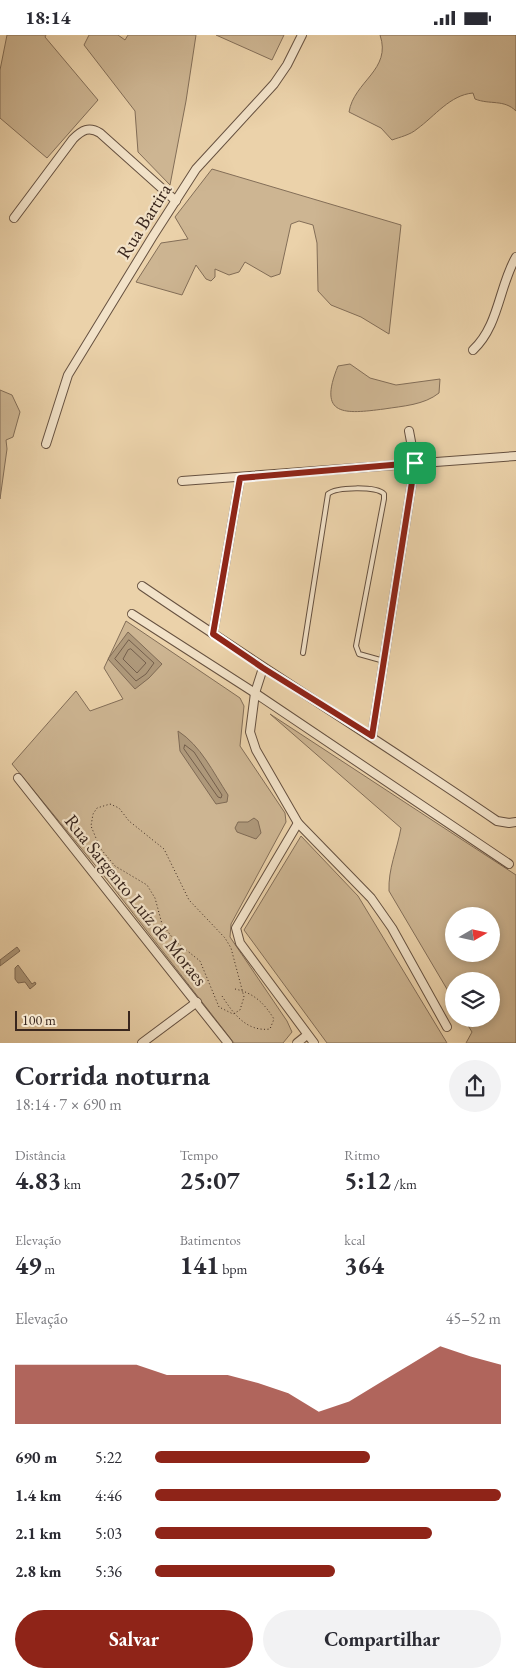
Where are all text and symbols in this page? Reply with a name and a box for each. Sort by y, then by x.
text: 18:14 [25,5,71,30]
street label: Rua Bartira [111,178,177,263]
pin [394,442,436,484]
icon: arrive [401,449,429,477]
street label: Rua Sargento Luíz de Moraes [59,809,213,991]
north arrow [445,907,500,963]
map controls [445,907,500,1027]
button: layers [445,972,500,1027]
scale bar [15,1008,130,1031]
text: 100 m [22,1011,56,1029]
text: Corrida noturna [15,1057,210,1093]
button: share [449,1060,501,1112]
text: 18:14 · 7 × 690 m [15,1094,122,1115]
text: Distância [15,1146,66,1164]
text: Tempo [180,1146,218,1164]
text: Ritmo [344,1146,380,1164]
text: 4.83 [15,1164,61,1196]
text: 25:07 [180,1164,240,1196]
text: 5:12 [344,1164,391,1196]
text: km [61,1175,81,1193]
text: /km [391,1175,417,1193]
text: Elevação [15,1231,61,1249]
text: Batimentos [180,1231,241,1249]
text: kcal [344,1231,365,1249]
text: 49 [15,1249,41,1281]
text: 141 [180,1249,219,1281]
text: 364 [344,1249,384,1281]
text: m [41,1260,55,1278]
text: bpm [219,1260,248,1278]
text: Elevação [15,1308,68,1329]
text: 45–52 m [446,1308,501,1329]
text: 690 m [15,1447,57,1468]
text: 5:22 [95,1447,122,1468]
text: 1.4 km [15,1485,61,1506]
text: 4:46 [95,1485,122,1506]
text: 2.1 km [15,1523,61,1544]
text: 5:03 [95,1523,122,1544]
text: 2.8 km [15,1561,61,1582]
text: 5:36 [95,1561,122,1582]
button: Salvar [15,1610,253,1668]
button: Compartilhar [263,1610,501,1668]

